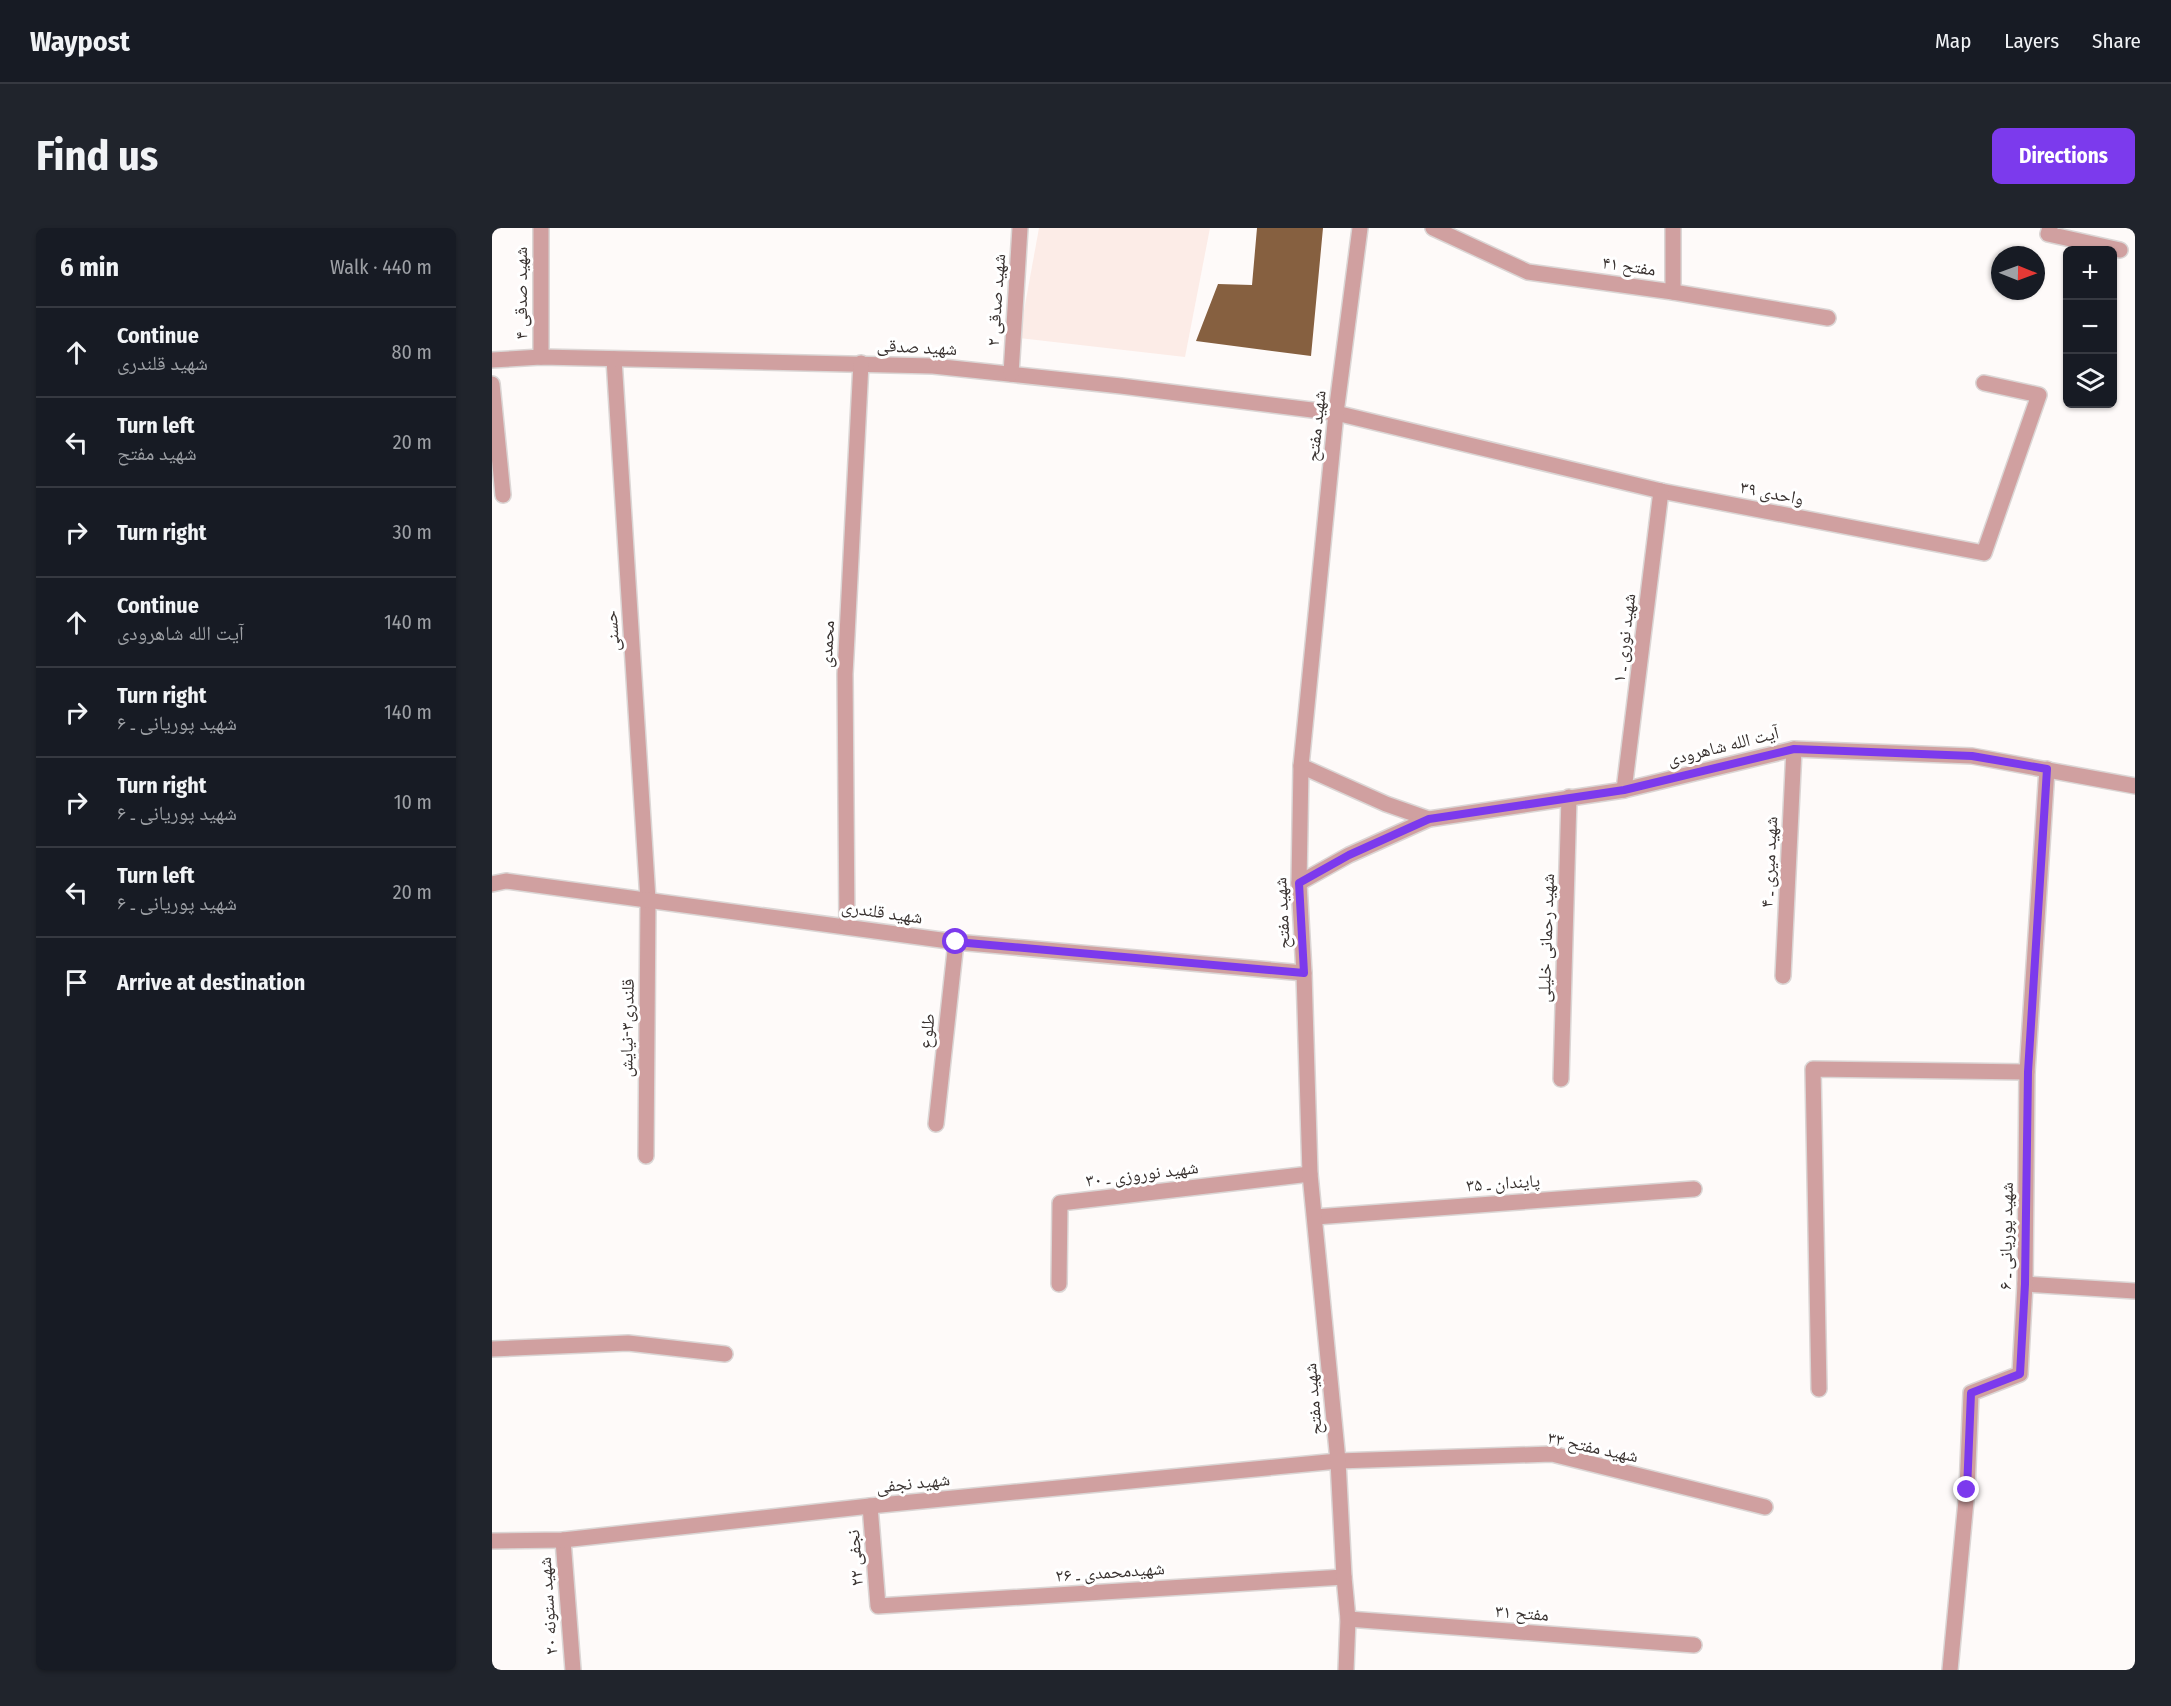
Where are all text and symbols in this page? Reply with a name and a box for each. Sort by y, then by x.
text: Waypost [30,25,130,58]
text: Map [1935,28,1971,54]
text: Layers [2004,28,2059,54]
text: Share [2092,28,2141,54]
button: Directions [1992,128,2135,184]
text: Find us [36,131,158,181]
north arrow [1991,246,2045,300]
map controls [2063,246,2117,408]
button: + [2063,246,2117,300]
street label: شهید صدقی ۴ [510,247,532,339]
street label: مفتح ۴۱ [1601,251,1657,282]
text: 6 min [60,252,119,283]
street label: شهید صدقی ۲ [982,253,1010,347]
text: Walk · 440 m [330,255,432,279]
button: − [2063,300,2117,354]
text: Continue [117,322,199,349]
street label: شهید صدقی [876,334,958,360]
icon: ahead [60,336,93,369]
text: 80 m [392,340,432,364]
text: شهید قلندری [117,351,208,375]
button: layers [2063,354,2117,408]
street label: شهید مفتح [1301,389,1332,463]
text: Turn left [117,412,195,439]
icon: left [60,426,93,459]
text: 20 m [393,430,432,454]
text: شهید مفتح [117,441,197,465]
street label: واحدی ۳۹ [1738,476,1806,510]
icon: right [60,516,93,549]
text: Turn right [117,519,206,546]
text: 30 m [392,520,432,544]
text: Continue [117,592,199,619]
street label: شهید نوری ـ ۱ [1608,592,1640,684]
icon: ahead [60,606,93,639]
text: 140 m [384,610,432,634]
street label: حسنی [600,610,624,652]
street label: محمدی [815,620,839,668]
text: آیت الله شاهرودی [117,621,244,645]
text: Turn right [117,682,206,709]
icon: right [60,696,93,729]
text: 140 m [384,700,432,724]
text: شهید پوریانی ـ ۶ [117,711,237,735]
street label: آیت الله شاهرودی [1665,721,1781,770]
text: Turn right [117,772,206,799]
icon: right [60,786,93,819]
text: 10 m [394,790,432,814]
text: شهید پوریانی ـ ۶ [117,801,237,825]
street label: شهید میری ـ ۴ [1756,816,1782,908]
text: Turn left [117,862,195,889]
street label: شهید رحمانی خلیلی [1533,873,1559,1003]
icon: left [60,876,93,909]
street label: شهید مفتح [1269,877,1296,949]
text: 20 m [393,880,432,904]
text: شهید پوریانی ـ ۶ [117,891,237,915]
street label: شهید قلندری [840,895,924,929]
route start [942,928,968,954]
icon: arrive [60,966,93,999]
text: Arrive at destination [117,969,305,996]
street label: قلندری۳-نیایش [615,978,639,1078]
street label: طلوع [914,1012,940,1050]
street label: شهید نوروزی ـ ۳۰ [1084,1156,1200,1192]
street label: پایندان ـ ۳۵ [1465,1169,1541,1197]
street label: شهید پوریانی ـ ۶ [1994,1182,2018,1290]
street label: شهید مفتح [1299,1362,1328,1436]
street label: شهید مفتح ۳۳ [1546,1427,1640,1468]
street label: شهید نجفی [875,1468,951,1498]
route end [1953,1476,1979,1502]
street label: نجفی ۲۲ [842,1529,868,1587]
street label: شهید ستونه ۲۰ [534,1556,562,1656]
street label: شهیدمحمدی ـ ۲۶ [1055,1557,1165,1587]
street label: مفتح ۳۱ [1494,1600,1550,1627]

